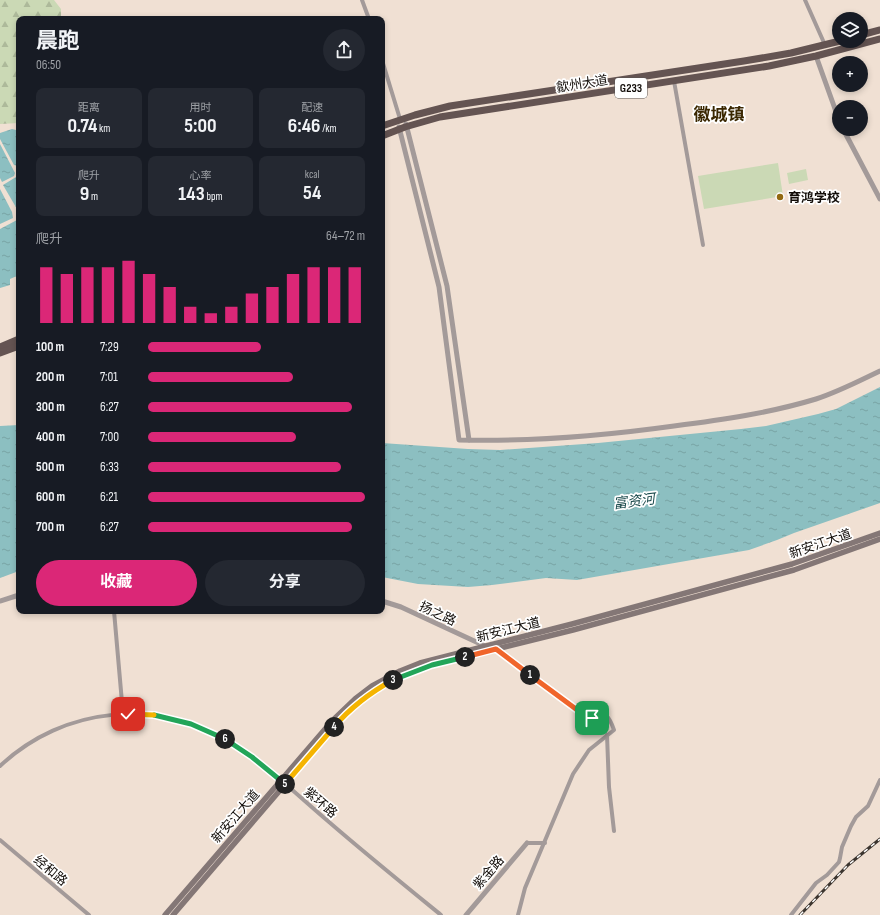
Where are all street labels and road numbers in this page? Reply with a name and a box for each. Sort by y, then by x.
street label: 歙州大道 [555,72,609,96]
road number: G233 [615,78,647,98]
street label: 新安江大道 [787,526,854,562]
street label: 扬之路 [417,598,459,629]
street label: 新安江大道 [475,614,542,646]
street label: 紫环路 [300,784,340,822]
street label: 新安江大道 [208,787,263,846]
street label: 经和路 [30,852,70,889]
street label: 紫金路 [470,853,508,893]

